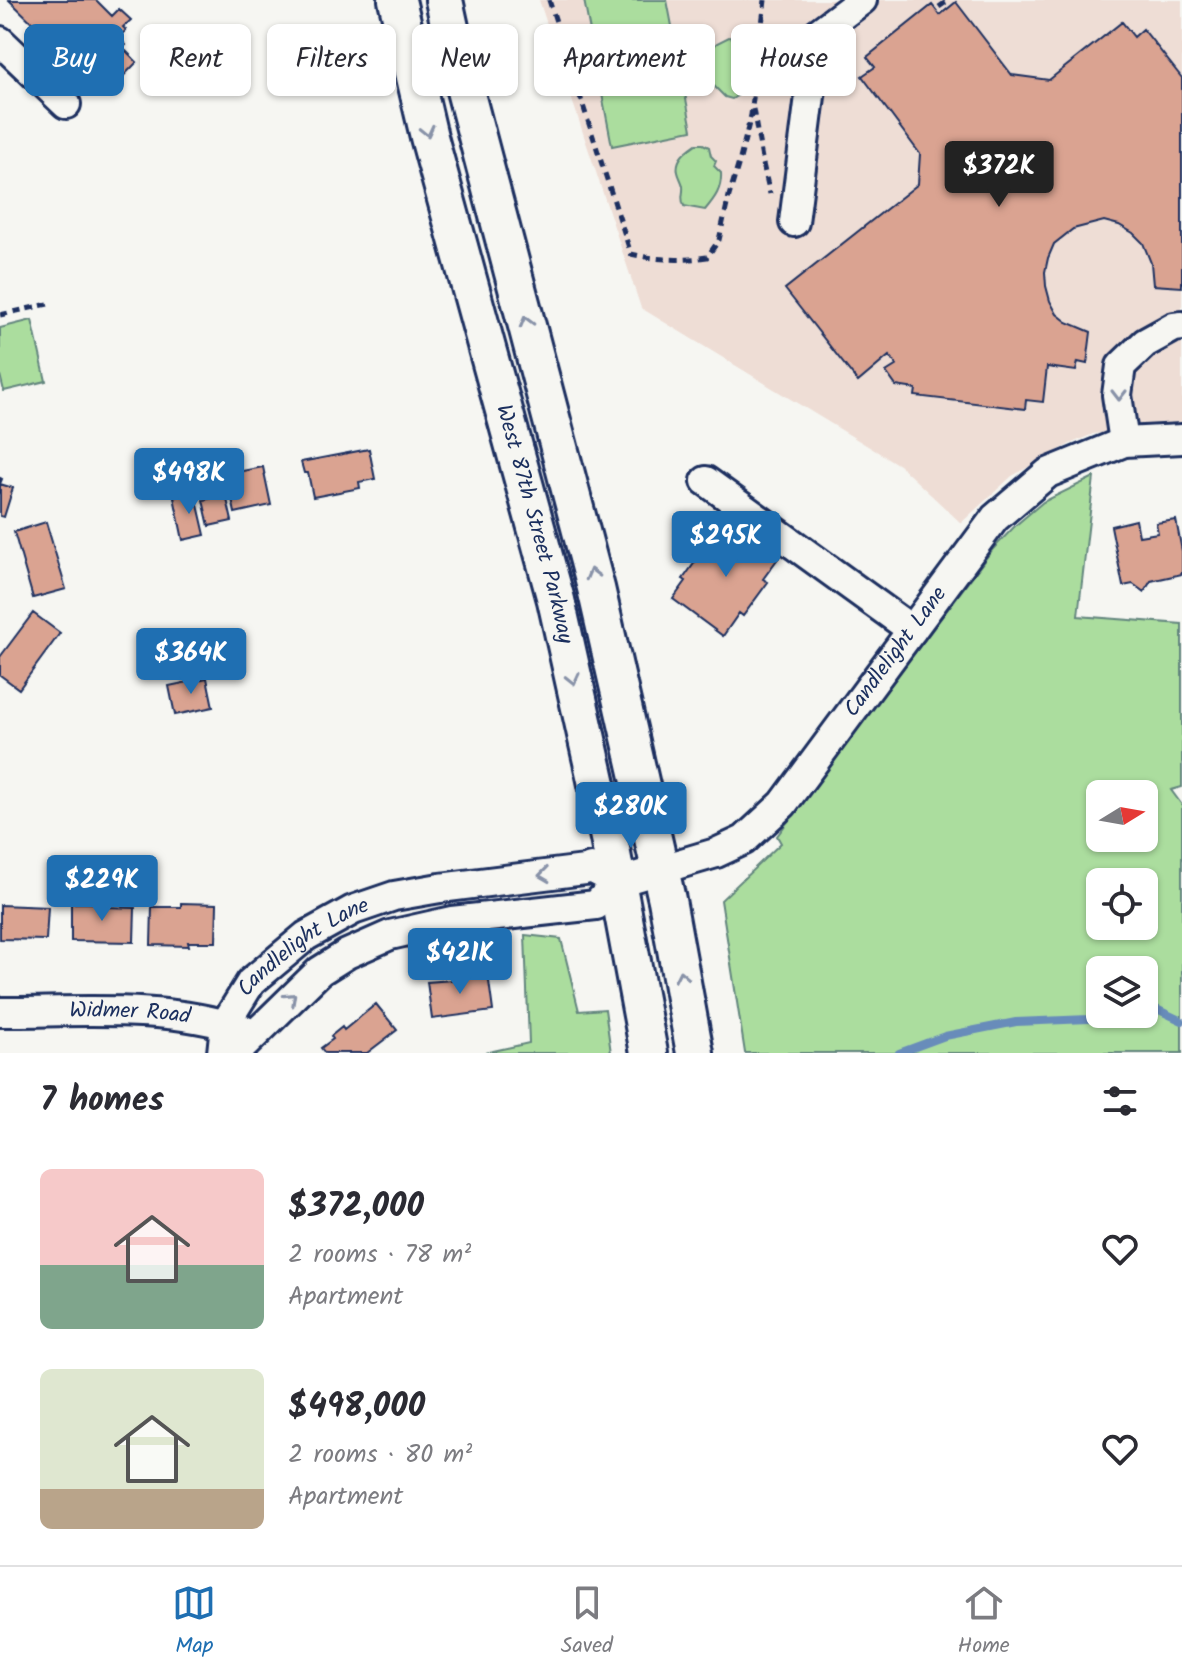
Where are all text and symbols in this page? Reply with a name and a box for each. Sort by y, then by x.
chip: Buy [24,24,124,96]
chip: Rent [140,24,251,96]
chip: Filters [267,24,396,96]
chip: New [412,24,518,96]
chip: Apartment [534,24,715,96]
chip: House [731,24,856,96]
one-way arrow [418,123,435,137]
pin: $372K [943,141,1055,209]
text: $372K [963,146,1035,188]
one-way arrow [519,316,536,330]
one-way arrow [1110,389,1128,402]
street label: West 87th Street Parkway [486,401,583,648]
pin: $498K [133,448,245,516]
text: $498K [152,453,226,495]
pin: $295K [670,511,782,579]
text: $295K [690,516,762,558]
one-way arrow [585,567,602,581]
street label: Candlelight Lane [835,579,956,725]
pin: $364K [135,628,247,696]
text: $364K [154,633,228,675]
one-way arrow [564,672,581,686]
north arrow [1086,780,1158,852]
map controls [1086,780,1158,1028]
pin: $280K [575,782,687,850]
text: $280K [594,787,668,829]
pin: $229K [46,855,158,923]
text: $229K [65,860,139,902]
one-way arrow [537,867,550,884]
button: locate [1086,868,1158,940]
street label: Candlelight Lane [229,888,374,1003]
pin: $421K [404,928,516,996]
text: $421K [426,933,494,975]
button: layers [1086,956,1158,1028]
one-way arrow [674,970,691,983]
street label: Widmer Road [69,993,194,1035]
one-way arrow [282,993,296,1008]
text: 7 homes [40,1074,164,1128]
icon: filters [1098,1079,1142,1123]
text: $372,000 [288,1180,424,1234]
icon: home [104,1201,200,1297]
icon: heart [1098,1227,1142,1271]
text: 2 rooms · 78 m² [288,1234,471,1276]
text: Apartment [288,1276,403,1318]
text: $498,000 [288,1380,425,1434]
icon: home [104,1401,200,1497]
icon: heart [1098,1427,1142,1471]
text: 2 rooms · 80 m² [288,1434,472,1476]
text: Apartment [288,1476,403,1518]
tab: Map [172,1581,216,1664]
tab: Saved [561,1581,613,1664]
tab: Home [958,1581,1010,1664]

